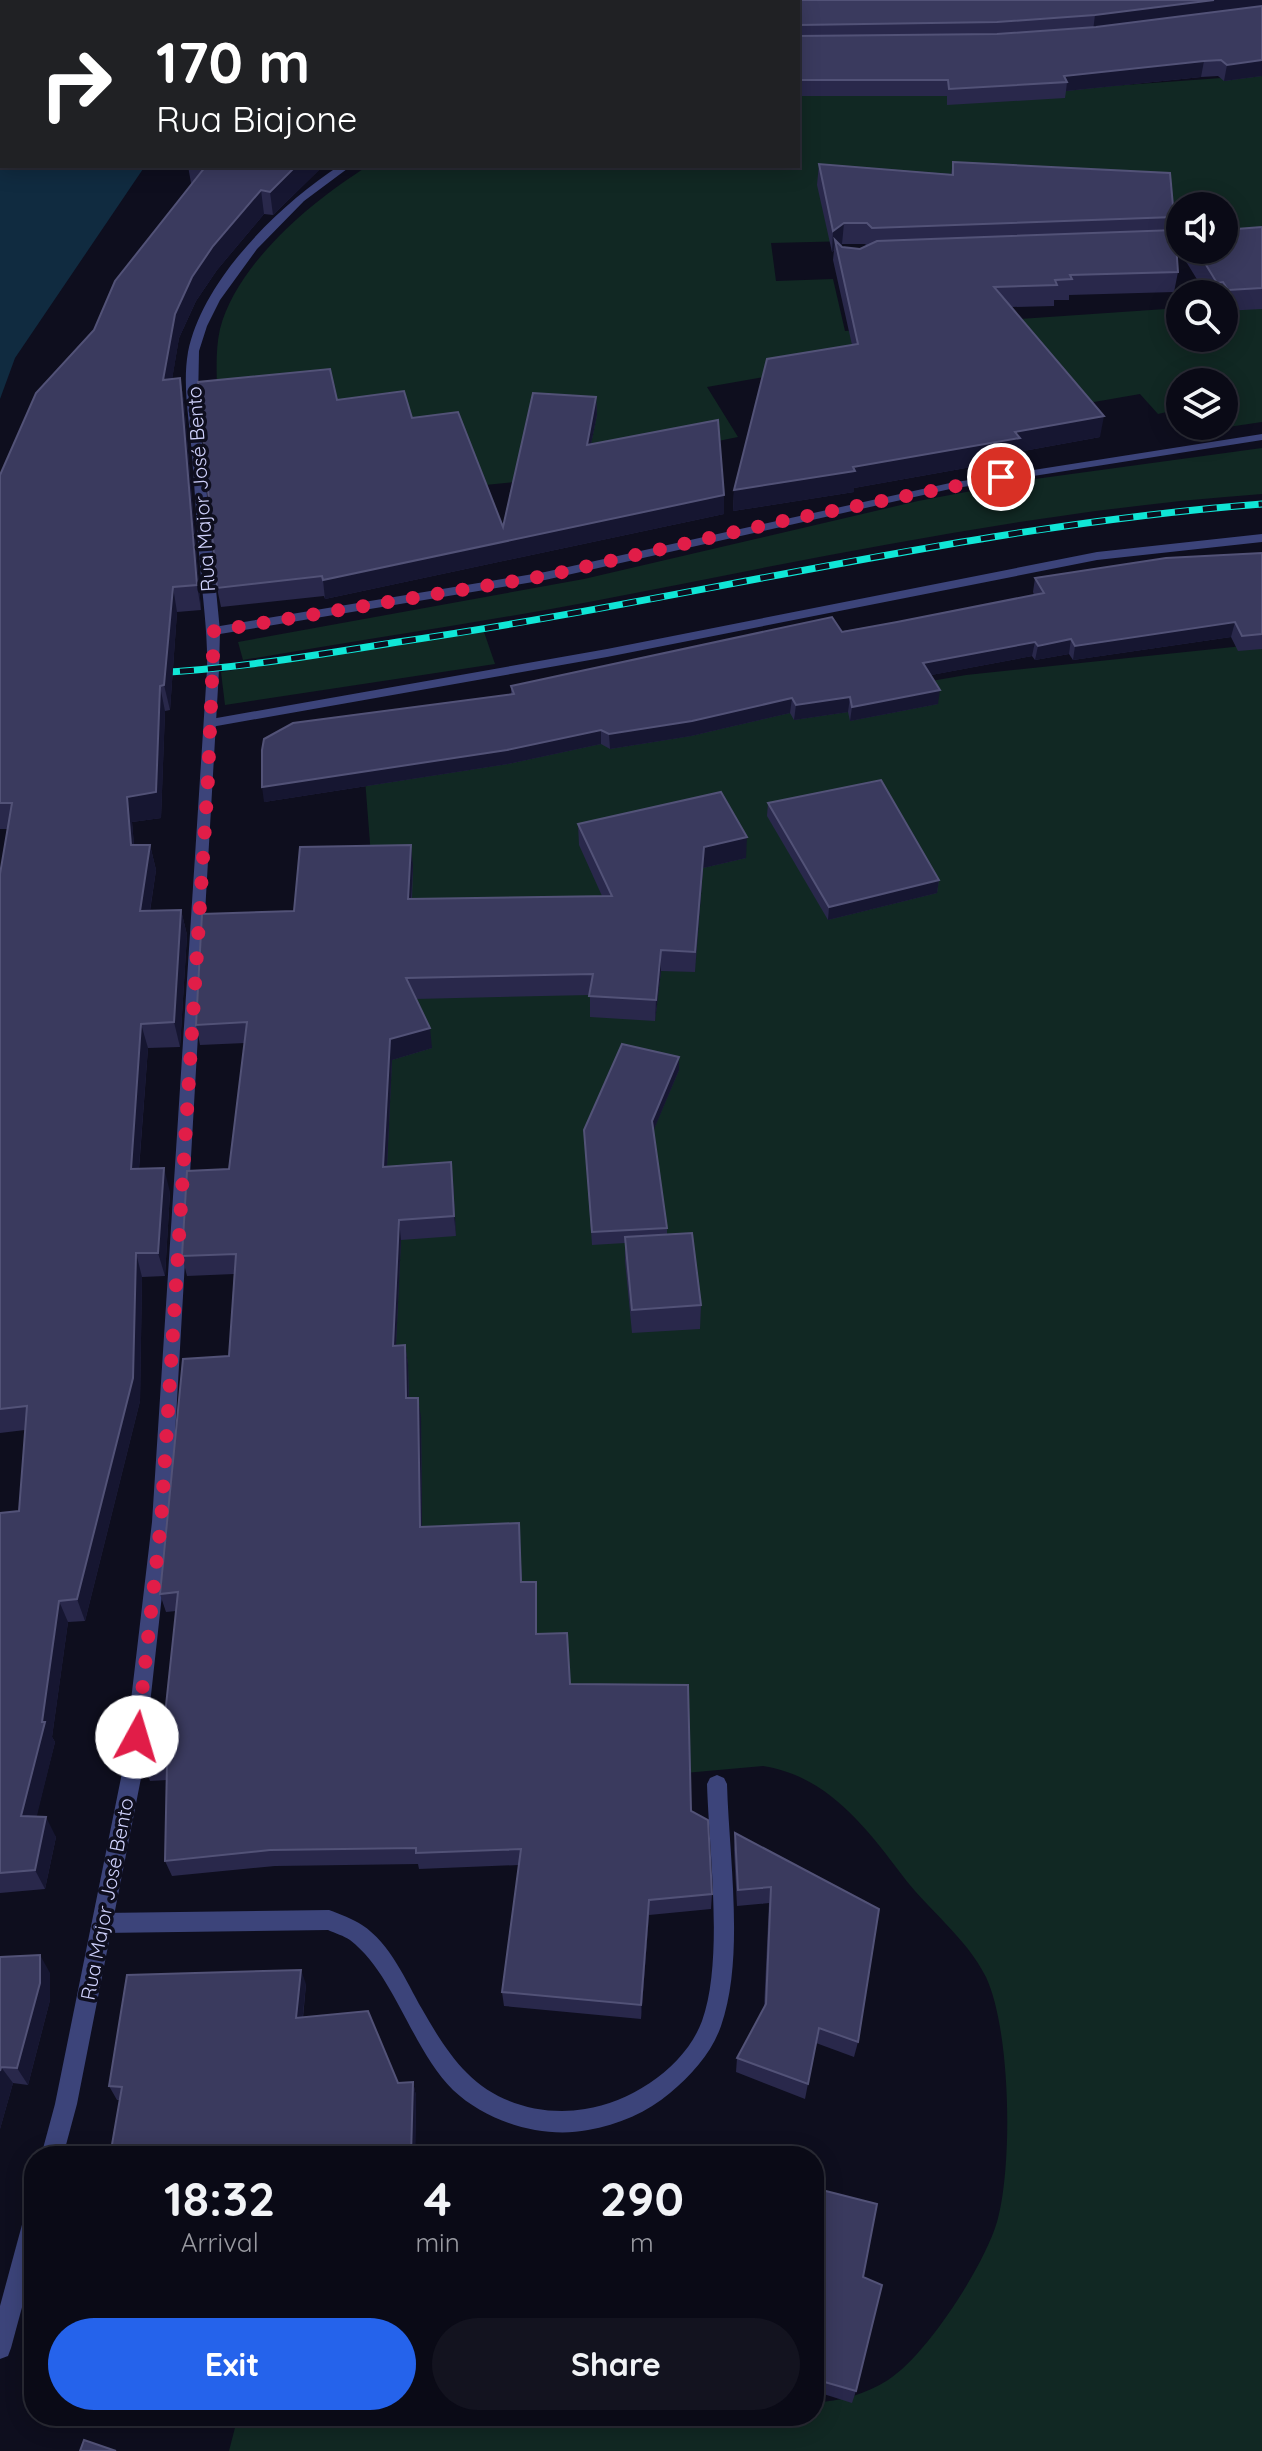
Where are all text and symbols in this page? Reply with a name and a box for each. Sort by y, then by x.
text: 170 m [156,27,310,97]
icon: right [24,32,128,136]
text: Rua Biajone [156,96,357,141]
map controls [1166,192,1238,440]
button: sound [1166,192,1238,264]
button: search [1166,280,1238,352]
button: layers [1166,368,1238,440]
street label: Rua Major José Bento [181,386,220,593]
pin [967,443,1035,511]
icon: arrive [979,455,1023,499]
position arrow [95,1695,179,1779]
street label: Rua Major José Bento [75,1796,138,2002]
text: 18:32 [164,2168,275,2228]
text: 4 [423,2168,452,2228]
text: 290 [600,2168,684,2228]
text: Arrival [181,2226,259,2259]
text: min [415,2226,460,2259]
text: m [630,2226,654,2259]
button: Exit [48,2318,416,2410]
button: Share [432,2318,800,2410]

